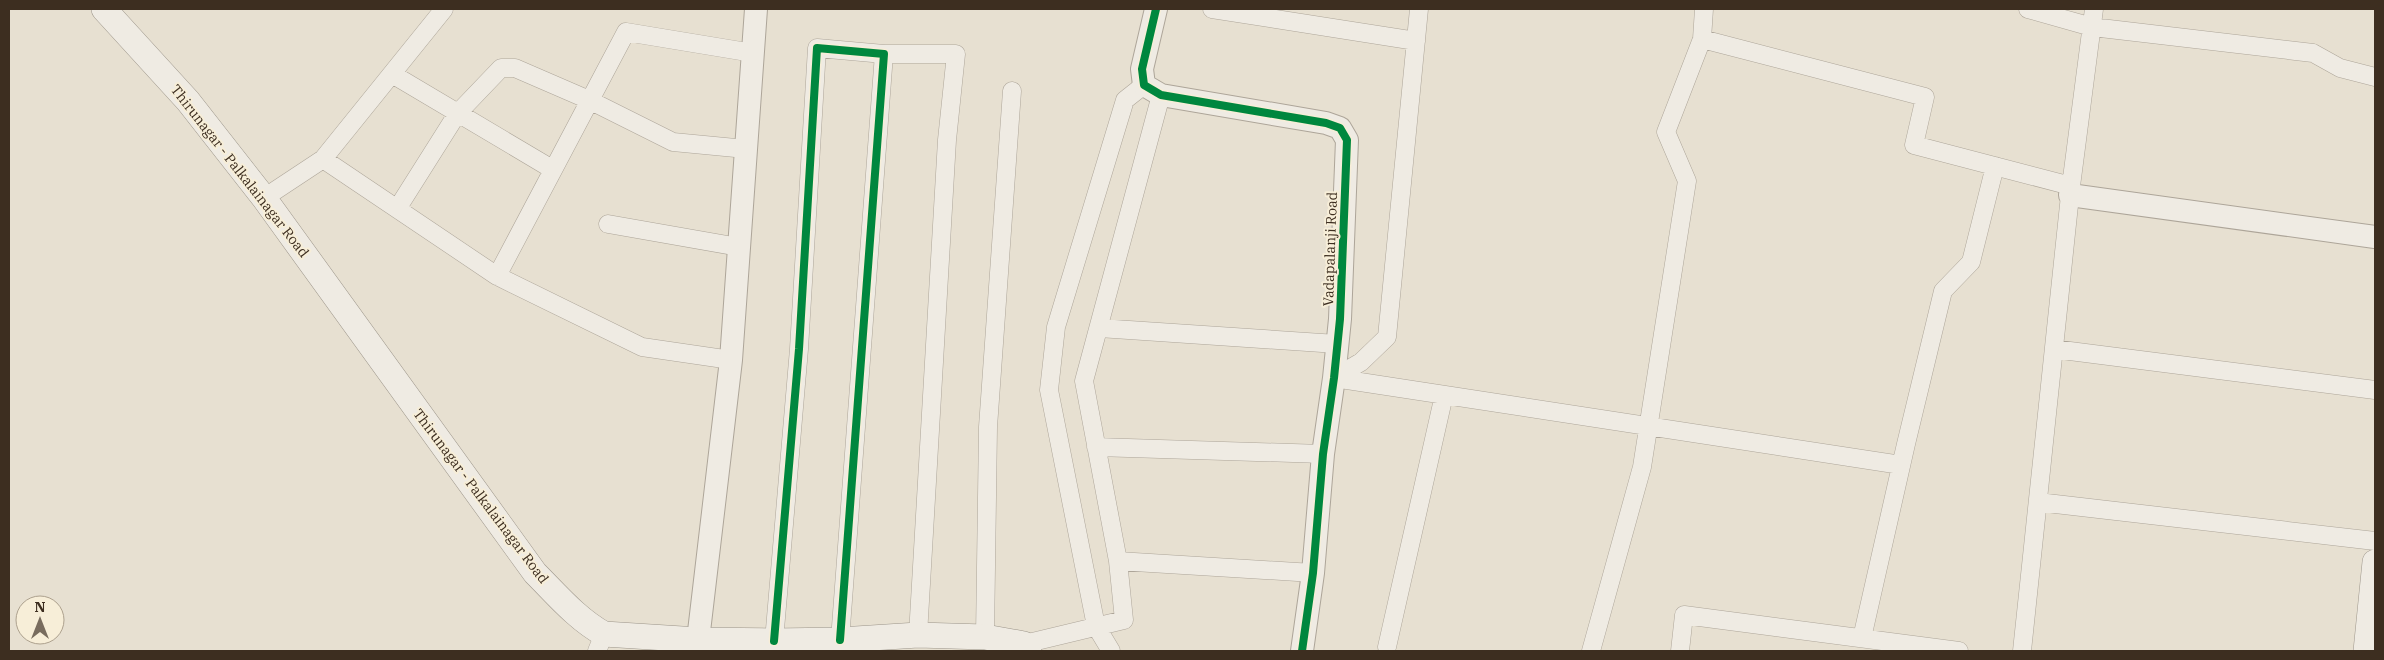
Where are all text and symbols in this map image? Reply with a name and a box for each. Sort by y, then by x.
street label: Thirunagar - Palkalainagar Road [167,81,313,261]
street label: Vadapalanji Road [1319,191,1341,307]
street label: Thirunagar - Palkalainagar Road [409,405,553,587]
north arrow [15,595,65,645]
text: N [34,598,46,616]

